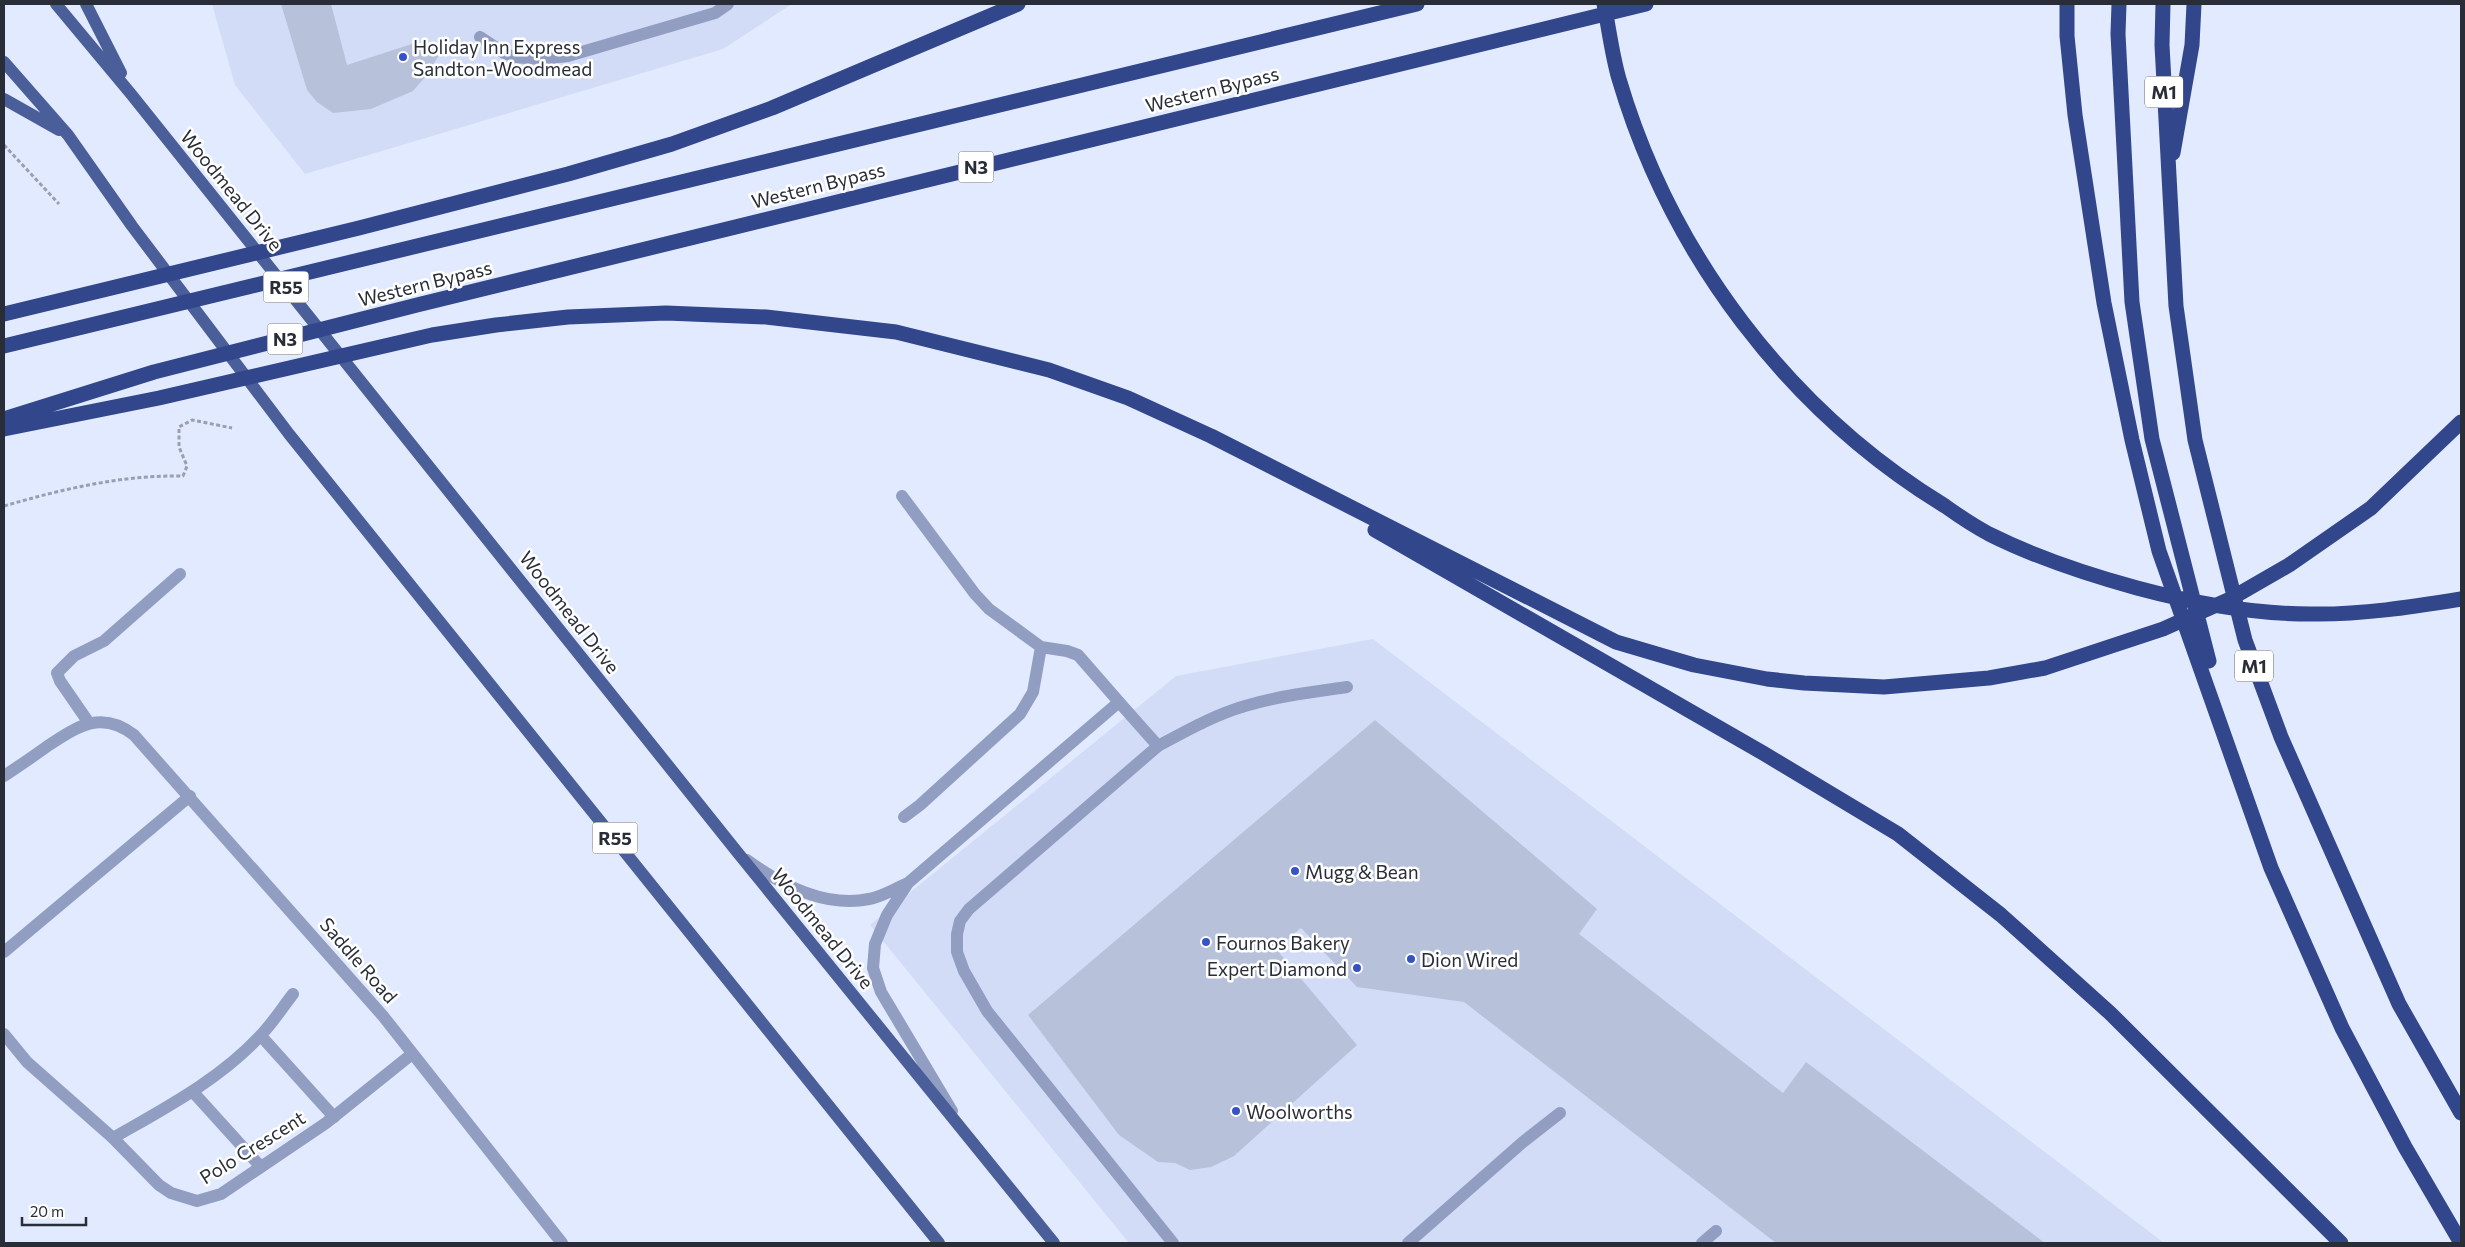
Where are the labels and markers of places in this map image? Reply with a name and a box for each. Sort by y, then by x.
place label: Holiday Inn Express Sandton-Woodmead [413,35,592,80]
marker: Holiday Inn Express Sandton-Woodmead [397,51,409,63]
place label: Mugg & Bean [1305,860,1419,883]
marker: Mugg & Bean [1289,865,1301,877]
place label: Fournos Bakery [1216,931,1350,954]
marker: Fournos Bakery [1200,936,1212,948]
place label: Dion Wired [1421,948,1518,971]
marker: Dion Wired [1405,953,1417,965]
place label: Expert Diamond [1207,957,1347,980]
marker: Expert Diamond [1351,962,1363,974]
place label: Woolworths [1246,1100,1353,1123]
marker: Woolworths [1230,1105,1242,1117]

